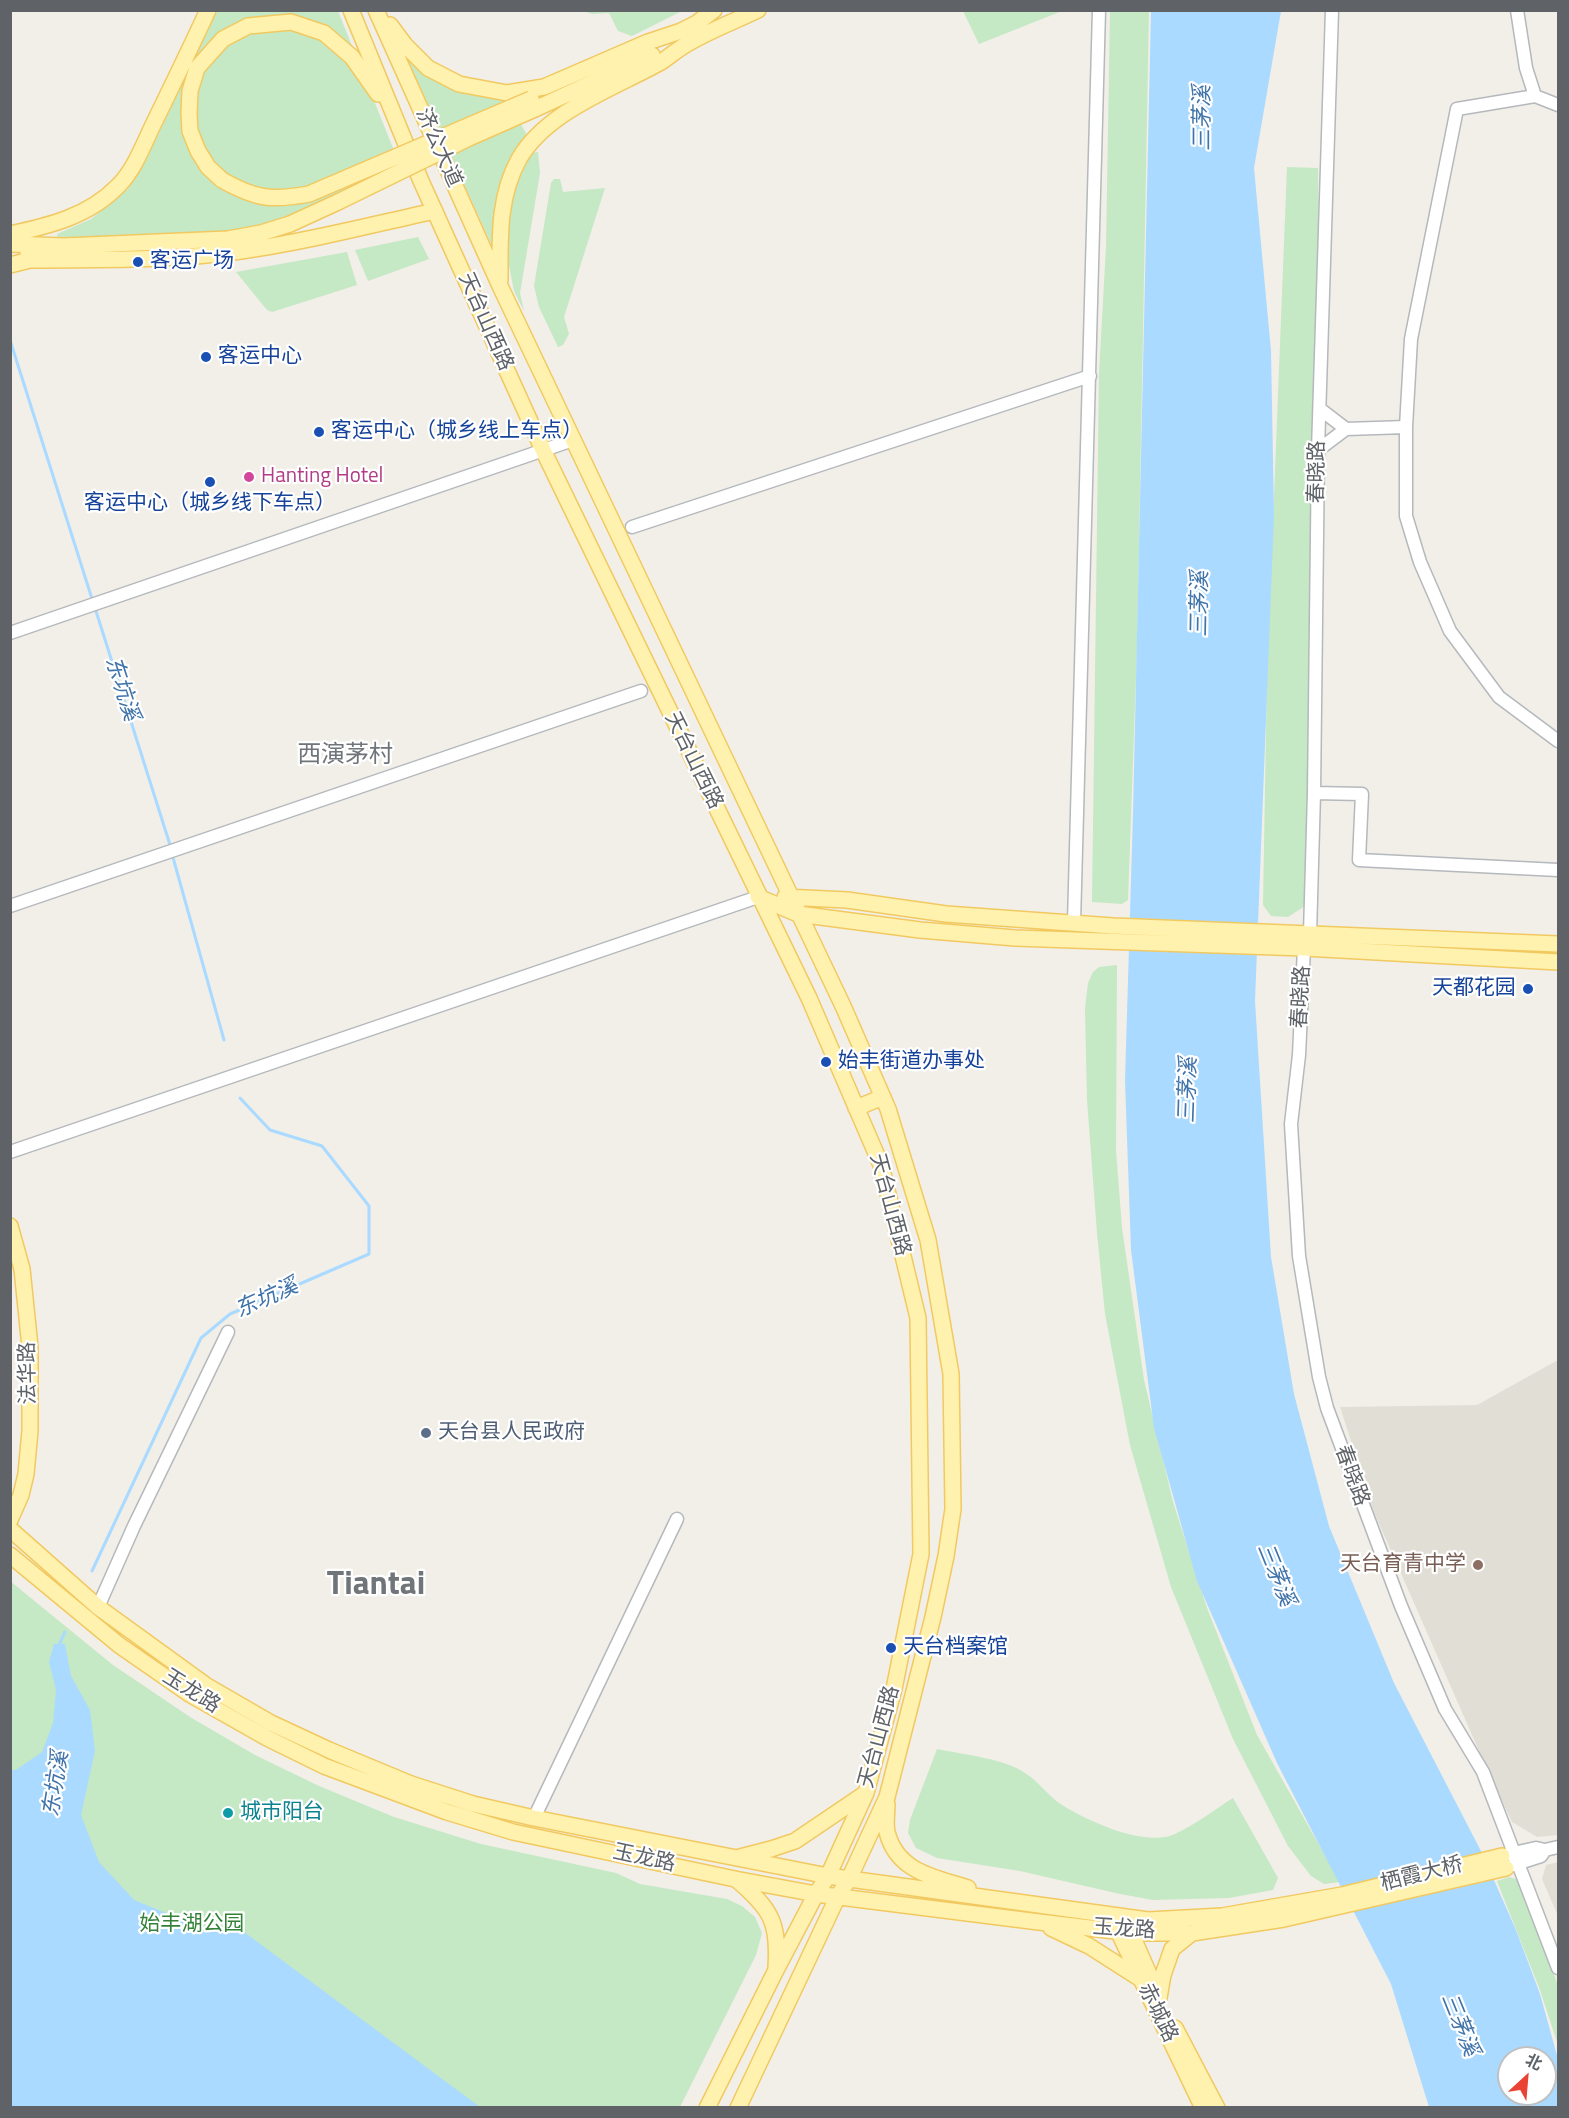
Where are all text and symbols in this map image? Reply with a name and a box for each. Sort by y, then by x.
water label: 三茅溪 [1191,85,1217,151]
street label: 济公大道 [409,105,467,191]
place label: 客运广场 [150,249,234,275]
marker: 客运广场 [131,255,145,269]
street label: 天台山西路 [452,269,518,375]
place label: 客运中心 [218,344,302,370]
marker: 客运中心 [199,350,213,364]
place label: 客运中心（城乡线上车点） [331,419,583,445]
marker: 客运中心（城乡线上车点） [312,425,326,439]
street label: 春晓路 [1305,440,1331,504]
place label: Hanting Hotel [261,464,383,490]
marker: Hanting Hotel [242,470,256,484]
marker: 客运中心（城乡线下车点） [203,475,217,489]
place label: 客运中心（城乡线下车点） [84,491,336,517]
water label: 三茅溪 [1187,571,1215,637]
water label: 东坑溪 [98,654,144,724]
street label: 天台山西路 [659,708,727,814]
district label: 西演茅村 [297,742,393,770]
street label: 春晓路 [1288,965,1316,1029]
place label: 天都花园 [1432,976,1516,1002]
marker: 天都花园 [1521,982,1535,996]
place label: 始丰街道办事处 [838,1049,985,1075]
marker: 始丰街道办事处 [819,1055,833,1069]
water label: 三茅溪 [1175,1057,1203,1123]
street label: 天台山西路 [863,1151,915,1259]
water label: 东坑溪 [231,1274,303,1324]
street label: 法华路 [16,1341,42,1405]
place label: 天台县人民政府 [438,1420,585,1446]
marker: 天台县人民政府 [419,1426,433,1440]
street label: 春晓路 [1328,1442,1374,1510]
water label: 三茅溪 [1250,1539,1300,1611]
place label: 天台育青中学 [1340,1552,1466,1578]
marker: 天台育青中学 [1471,1558,1485,1572]
district label: Tiantai [327,1566,425,1606]
place label: 天台档案馆 [903,1635,1008,1661]
marker: 天台档案馆 [884,1641,898,1655]
street label: 玉龙路 [158,1665,224,1719]
street label: 天台山西路 [854,1683,906,1791]
water label: 东坑溪 [39,1749,75,1819]
place label: 城市阳台 [240,1800,324,1826]
marker: 城市阳台 [221,1806,235,1820]
street label: 玉龙路 [611,1840,677,1878]
street label: 栖霞大桥 [1378,1853,1466,1897]
park label: 始丰湖公园 [140,1912,244,1938]
street label: 玉龙路 [1092,1915,1156,1945]
street label: 赤城路 [1132,1979,1182,2047]
water label: 三茅溪 [1434,1989,1484,2061]
north arrow [1497,2046,1557,2106]
text: 北 [1522,2047,1546,2076]

